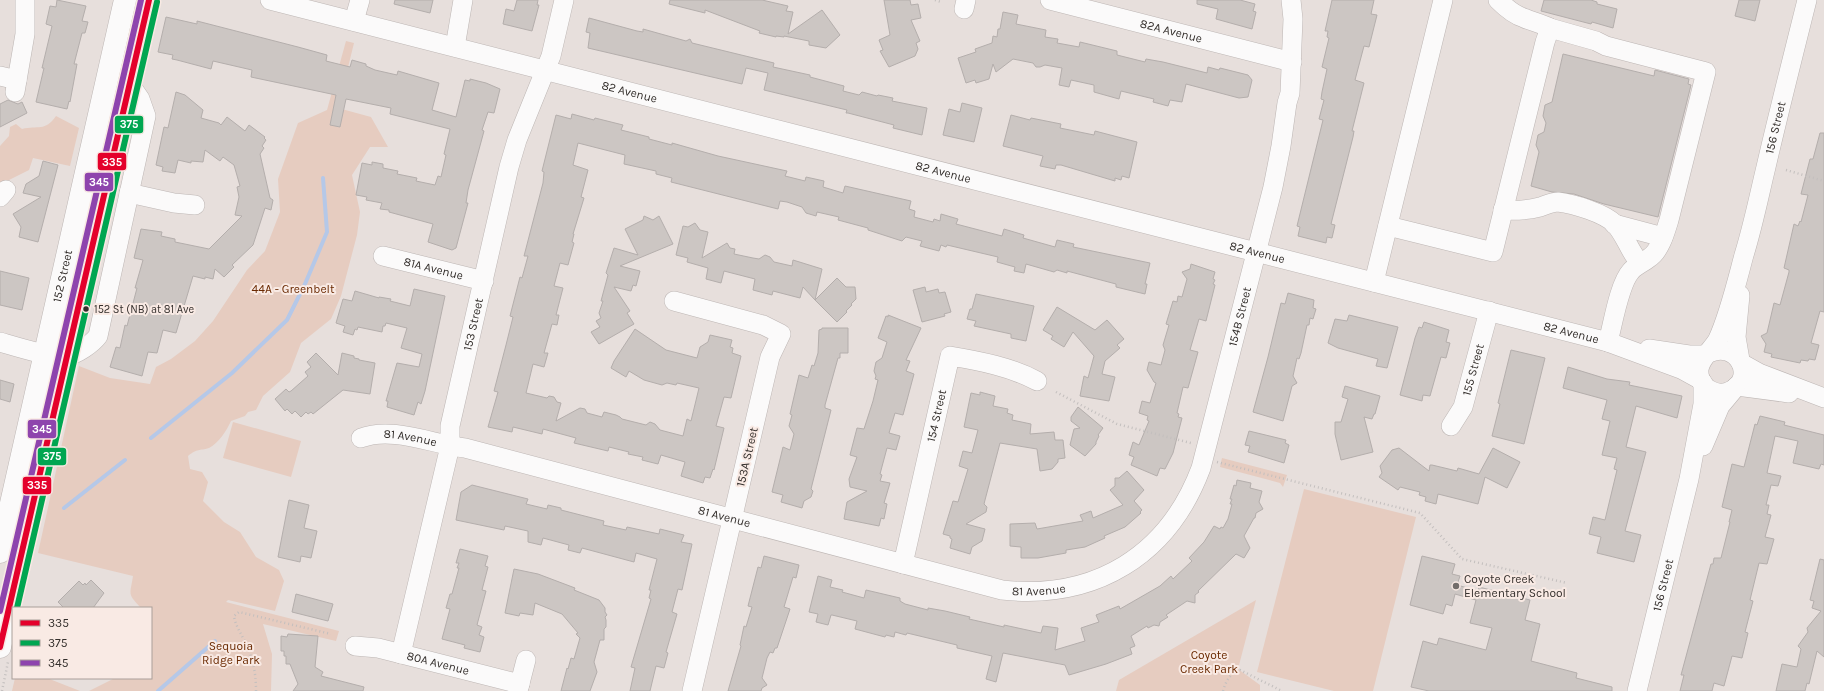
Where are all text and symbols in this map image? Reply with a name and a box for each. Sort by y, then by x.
street label: 82A Avenue [1139,16,1204,46]
street label: 82 Avenue [600,78,659,106]
street label: 156 Street [1762,99,1789,155]
line badge: 375 [114,115,144,134]
text: 375 [120,118,138,131]
line badge: 335 [97,152,127,171]
text: 335 [102,156,122,169]
street label: 82 Avenue [914,158,973,186]
line badge: 345 [84,172,114,192]
text: 345 [89,176,109,189]
street label: 82 Avenue [1228,239,1286,266]
street label: 152 Street [50,248,75,304]
street label: 81A Avenue [402,254,465,283]
park label: 44A - Greenbelt [252,282,335,296]
street label: 154B Street [1225,285,1254,348]
street label: 153 Street [460,296,486,352]
place label: 152 St (NB) at 81 Ave [94,303,194,316]
marker: 152 St (NB) at 81 Ave [81,304,91,314]
street label: 82 Avenue [1542,319,1600,346]
street label: 155 Street [1459,342,1487,397]
street label: 154 Street [924,388,949,443]
line badge: 345 [27,419,57,439]
text: 345 [32,423,52,436]
street label: 153A Street [733,425,761,488]
street label: 81 Avenue [383,427,438,449]
line badge: 375 [37,447,67,466]
text: 375 [43,450,61,463]
line badge: 335 [22,476,52,495]
text: 335 [27,479,47,492]
street label: 81 Avenue [697,503,752,530]
street label: 156 Street [1650,557,1676,613]
place label: Coyote Creek Elementary School [1464,572,1566,600]
street label: 81 Avenue [1012,581,1067,598]
marker: Coyote Creek Elementary School [1451,581,1461,591]
legend [12,607,152,679]
text: 335 [48,616,69,630]
text: 375 [48,636,68,650]
park label: Sequoia Ridge Park [202,639,260,667]
park label: Coyote Creek Park [1180,648,1238,676]
street label: 80A Avenue [405,649,471,678]
text: 345 [48,656,69,670]

